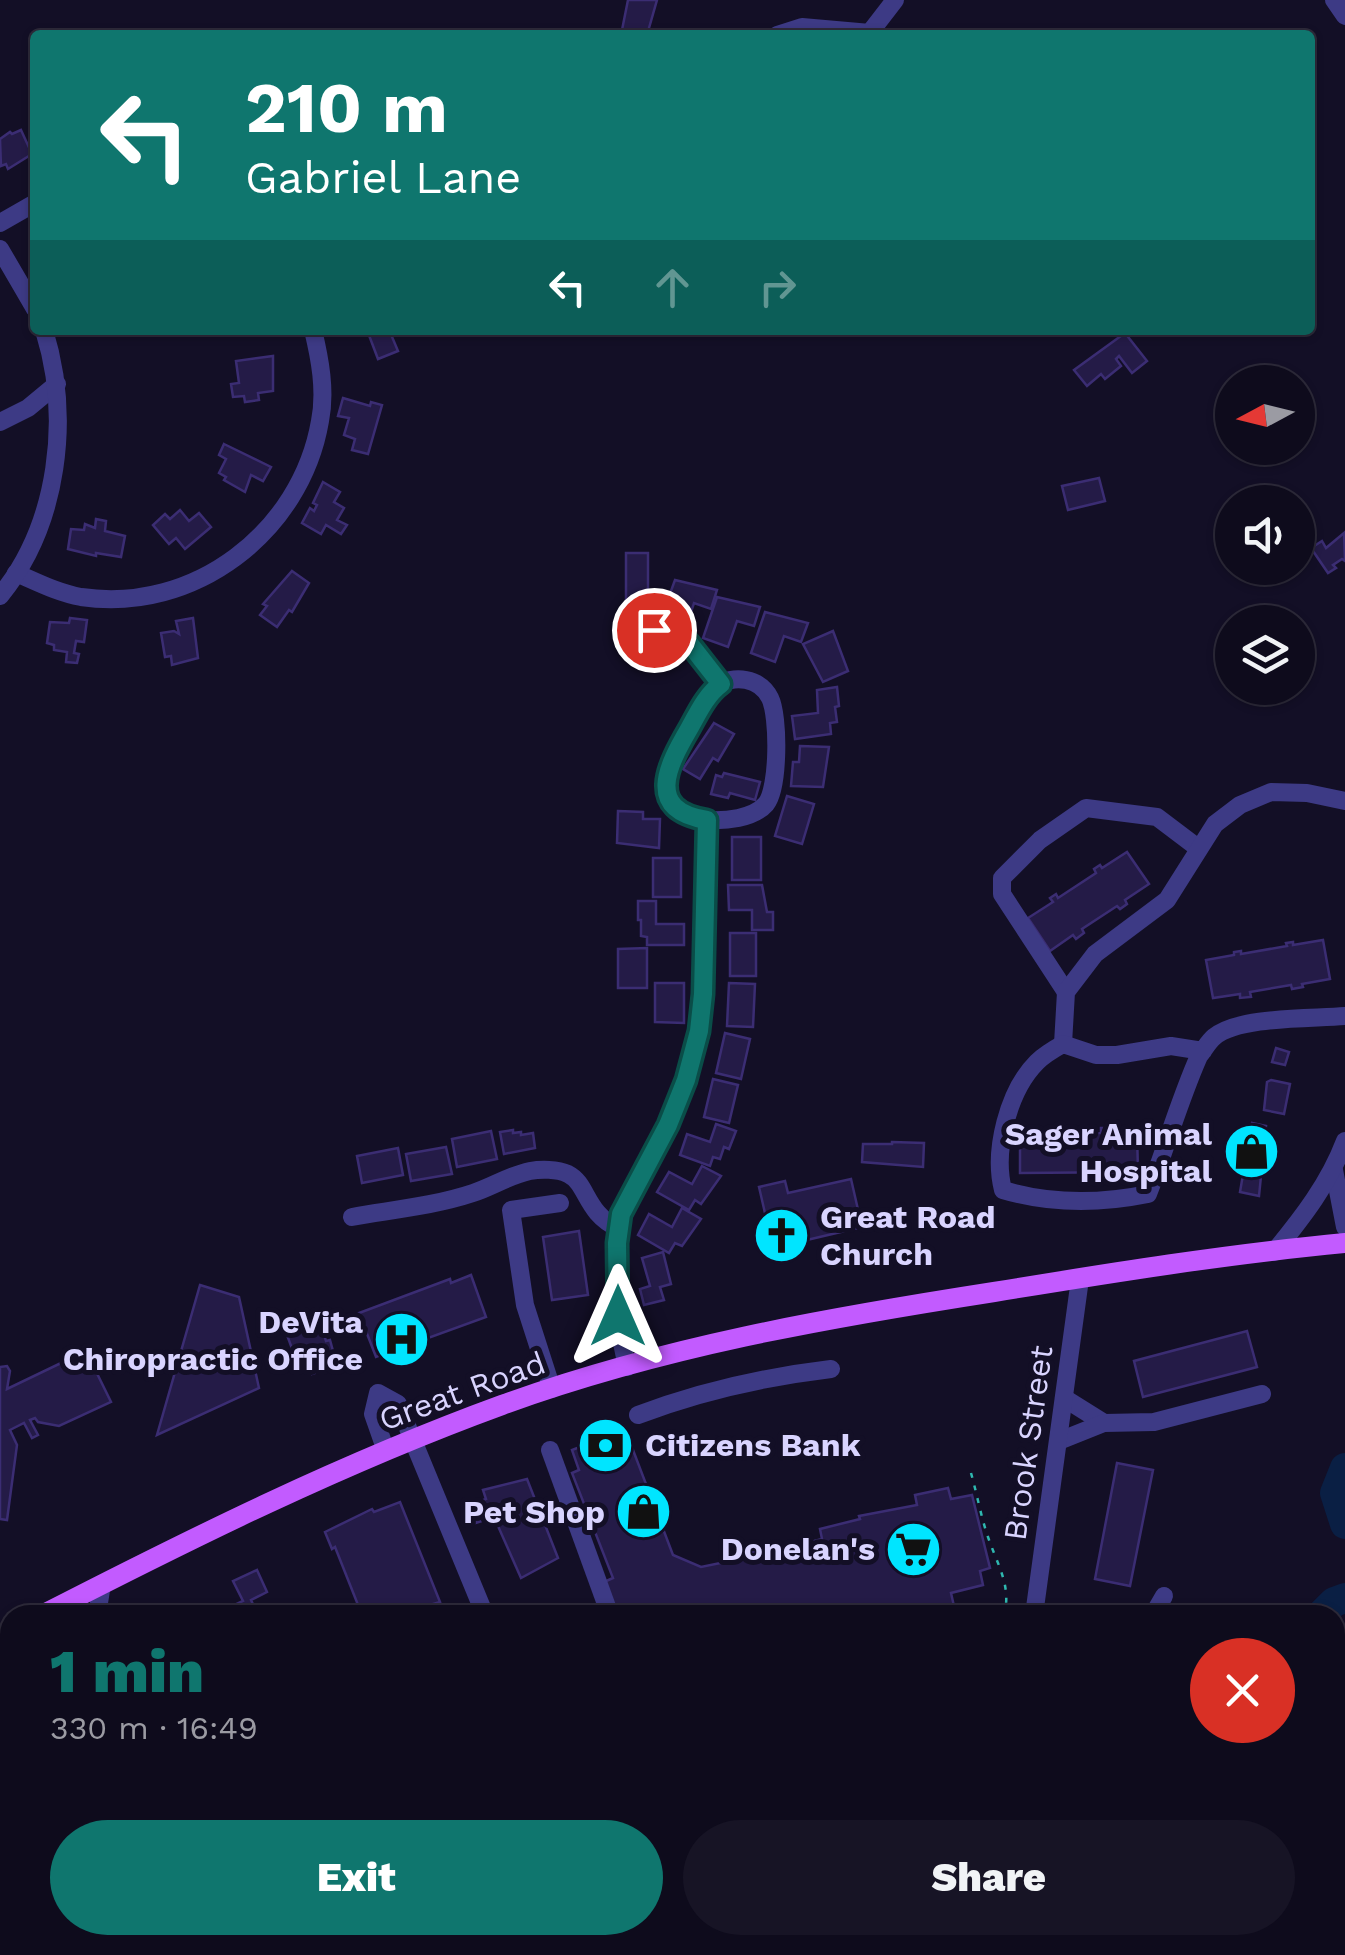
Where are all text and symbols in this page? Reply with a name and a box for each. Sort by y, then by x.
text: 210 m [245,67,448,149]
icon: left [80,70,210,200]
text: Gabriel Lane [245,151,521,204]
icon: left [540,260,595,315]
icon: ahead [645,260,700,315]
icon: right [750,260,805,315]
north arrow [1215,365,1315,465]
map controls [1215,365,1315,705]
button: sound [1215,485,1315,585]
pin [612,588,697,673]
icon: arrive [627,603,682,658]
button: layers [1215,605,1315,705]
place label: Sager Animal Hospital [1005,1115,1213,1190]
shop icon: Sager Animal Hospital [1221,1122,1281,1182]
place label: Great Road Church [820,1198,996,1273]
church icon: Great Road Church [751,1205,811,1265]
position arrow [566,1264,670,1368]
place label: DeVita Chiropractic Office [63,1303,363,1378]
hospital icon: DeVita Chiropractic Office [372,1310,432,1370]
street label: Great Road [374,1343,550,1439]
street label: Brook Street [996,1343,1060,1543]
bank icon: Citizens Bank [576,1415,636,1475]
place label: Citizens Bank [645,1426,861,1464]
shop icon: Pet Shop [614,1482,674,1542]
place label: Pet Shop [463,1493,605,1531]
supermarket icon: Donelan's [884,1519,944,1579]
place label: Donelan's [721,1530,875,1568]
text: 1 min [50,1636,204,1707]
button: close [1190,1638,1295,1743]
text: 330 m · 16:49 [50,1709,258,1747]
button: Exit [50,1820,663,1935]
button: Share [683,1820,1295,1935]

